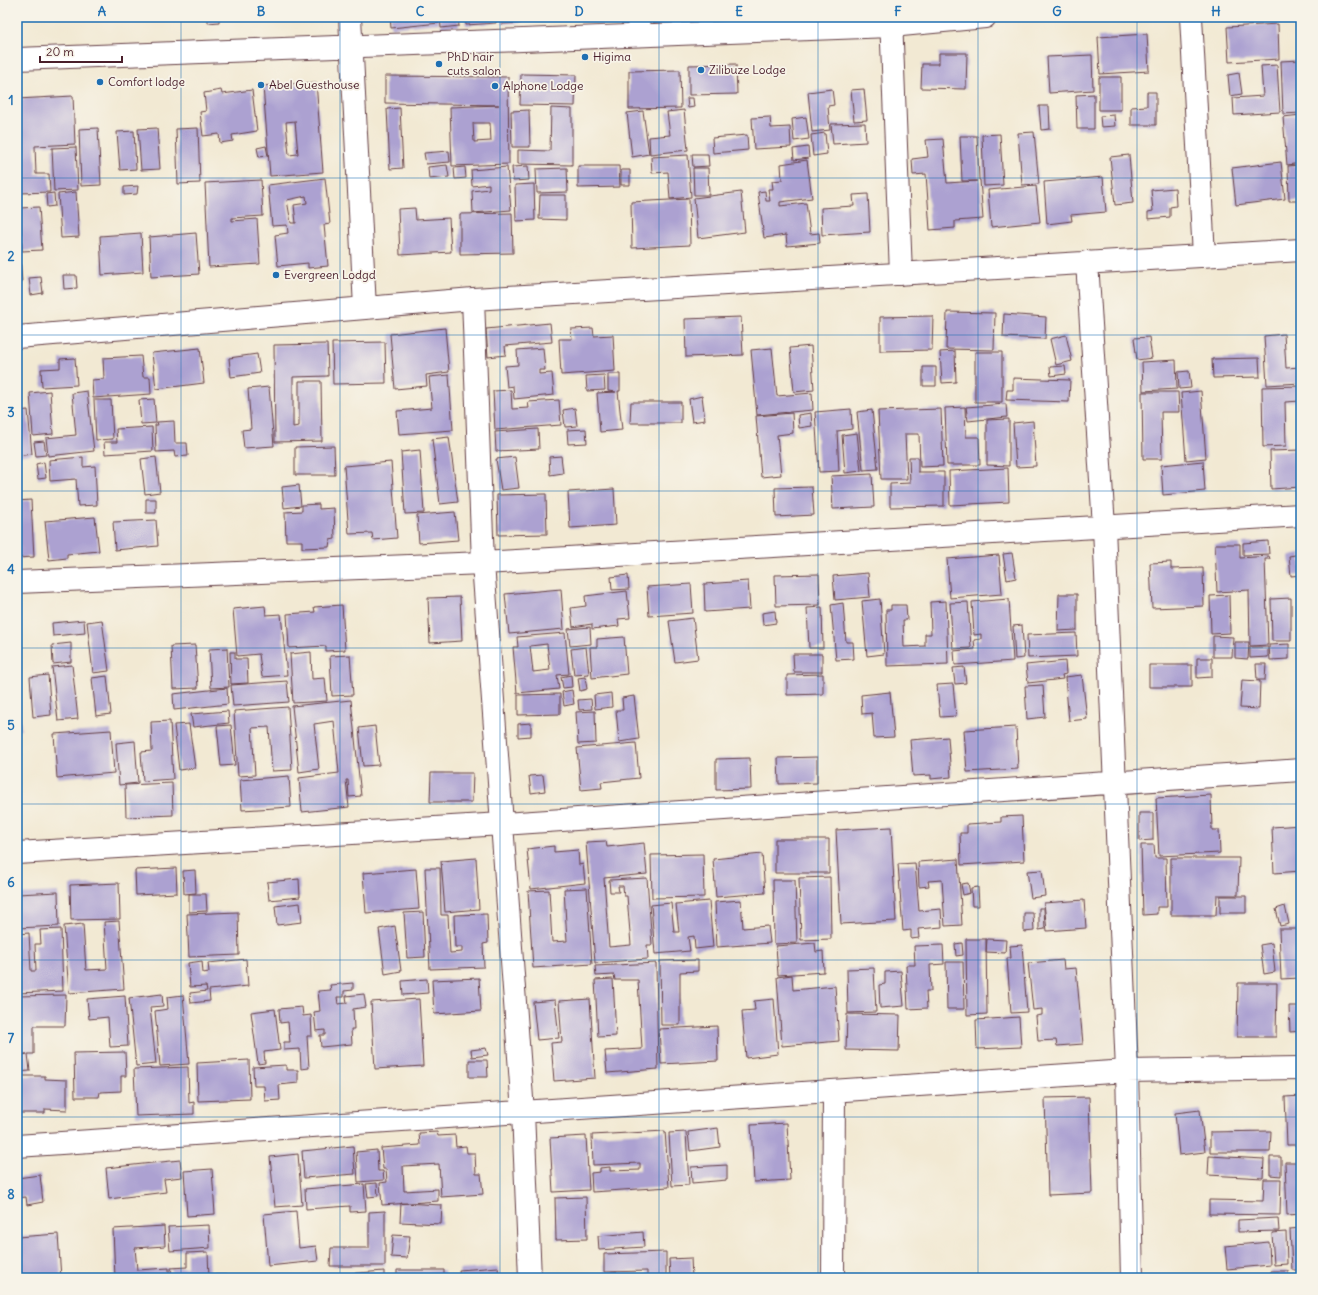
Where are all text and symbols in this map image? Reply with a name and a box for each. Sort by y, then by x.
text: A [98,3,107,20]
text: B [257,3,266,20]
text: C [416,3,425,20]
text: D [574,3,584,20]
text: E [735,3,743,20]
text: F [894,3,902,20]
text: G [1052,3,1062,20]
text: H [1211,3,1221,20]
scale bar [40,38,122,64]
text: 20 m [46,44,74,59]
place label: PhD hair cuts salon [447,49,501,78]
place label: Higima [593,49,631,64]
marker: Higima [580,52,590,62]
marker: PhD hair cuts salon [434,59,444,69]
place label: Zilibuze Lodge [709,62,786,77]
marker: Zilibuze Lodge [696,65,706,75]
place label: Comfort lodge [108,74,185,89]
marker: Comfort lodge [95,77,105,87]
place label: Abel Guesthouse [269,77,360,92]
place label: Alphone Lodge [503,78,584,93]
marker: Abel Guesthouse [256,80,266,90]
marker: Alphone Lodge [490,81,500,91]
text: 1 [8,92,14,109]
text: 2 [7,248,15,265]
place label: Evergreen Lodgd [284,267,376,282]
marker: Evergreen Lodgd [271,270,281,280]
text: 3 [7,404,15,421]
text: 4 [7,561,15,578]
text: 5 [7,717,15,734]
text: 6 [7,874,15,891]
text: 7 [8,1030,15,1047]
text: 8 [7,1186,15,1203]

